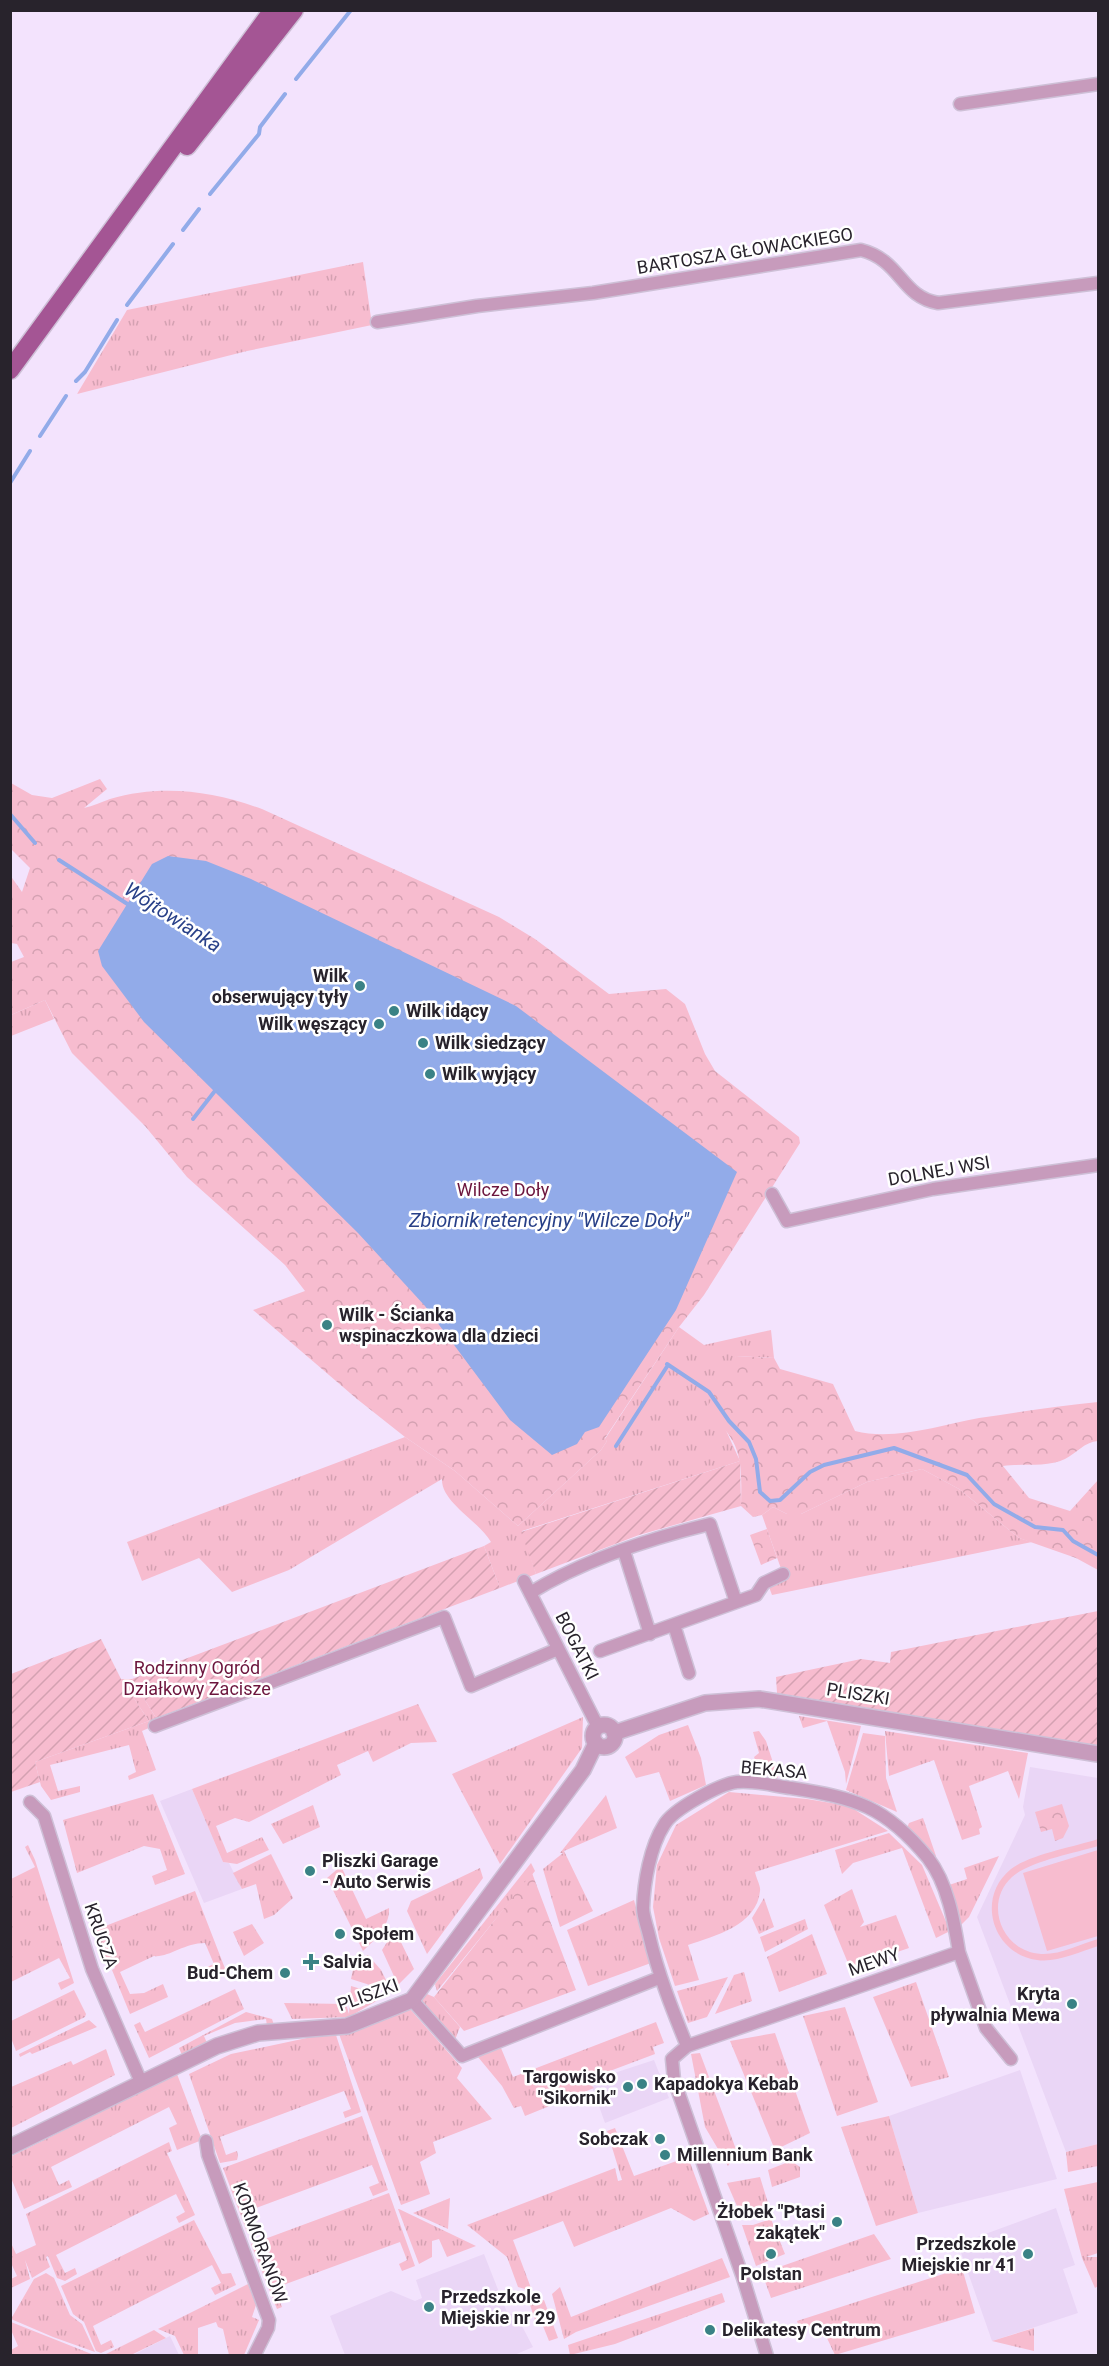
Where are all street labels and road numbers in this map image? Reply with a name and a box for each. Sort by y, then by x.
street label: BARTOSZA GŁOWACKIEGO [635,223,854,278]
street label: DOLNEJ WSI [886,1151,991,1190]
street label: BOGATKI [551,1608,603,1683]
street label: PLISZKI [825,1678,891,1709]
street label: BEKASA [740,1756,809,1783]
street label: KRUCZA [80,1900,123,1972]
street label: MEWY [845,1943,902,1980]
street label: PLISZKI [334,1974,401,2015]
street label: KORMORANÓW [229,2180,292,2306]

